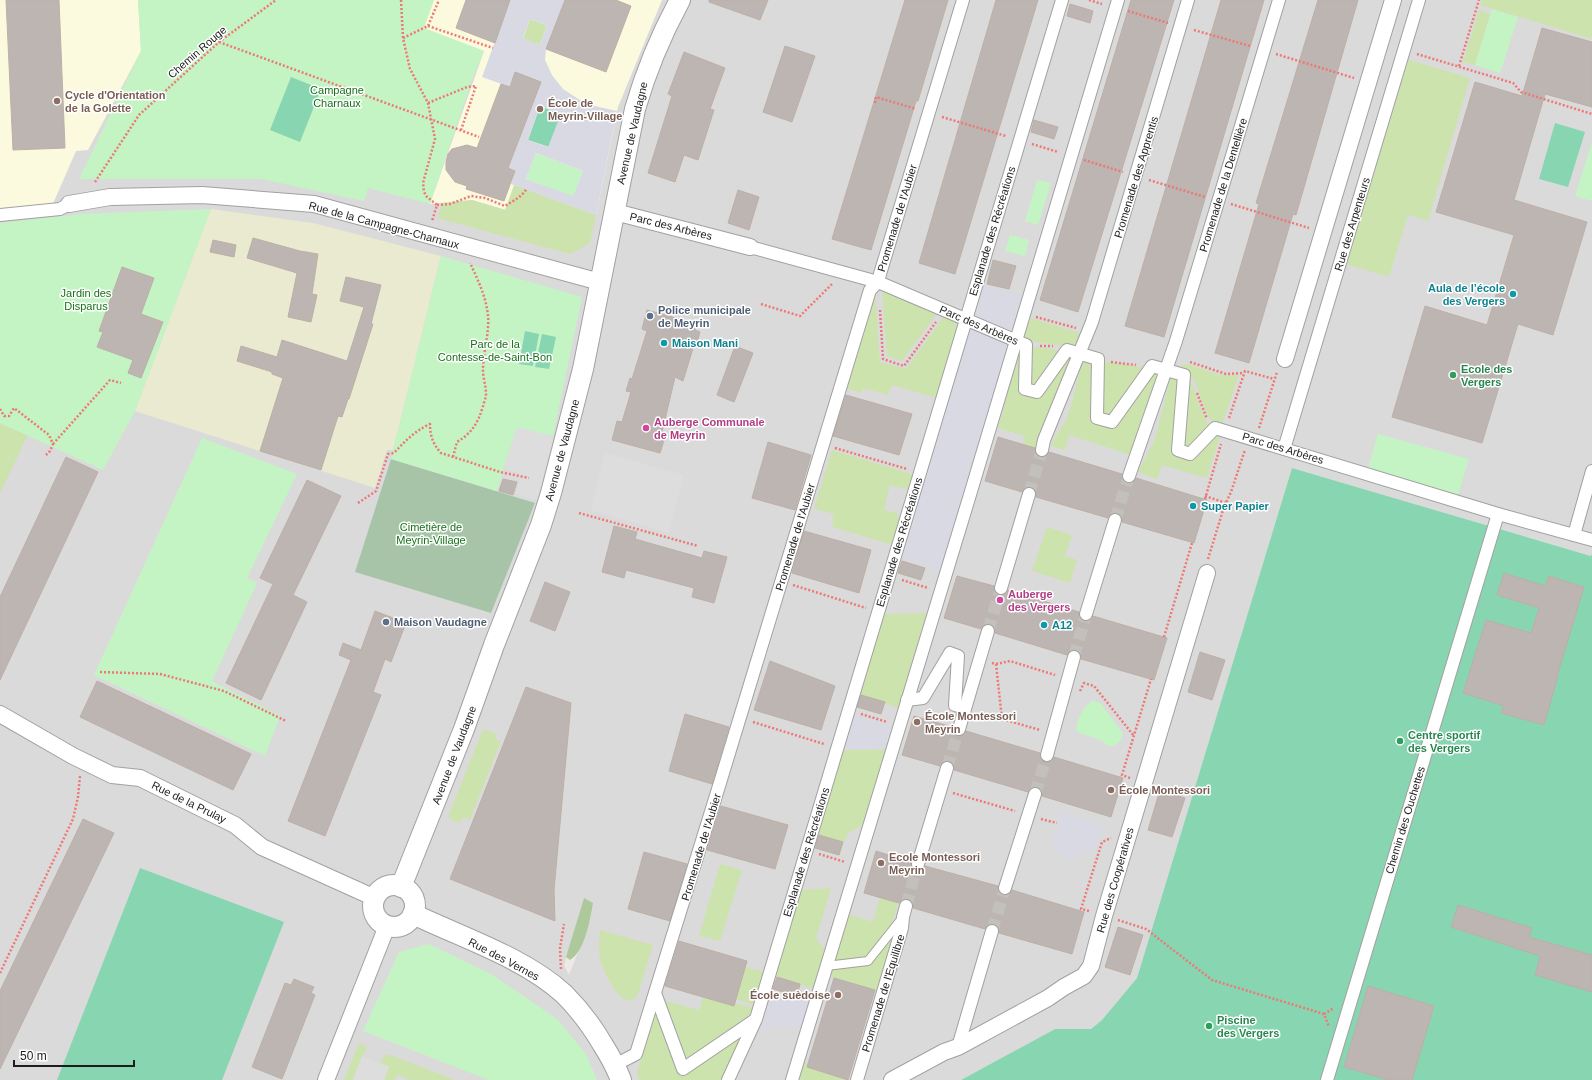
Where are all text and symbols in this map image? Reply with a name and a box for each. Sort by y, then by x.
street label: Chemin Rouge [165,23,229,81]
street label: Avenue de Vaudagne [614,81,650,185]
park label: Campagne Charnaux [310,84,364,109]
place label: Cycle d'Orientation de la Golette [65,89,166,114]
marker: Cycle d'Orientation de la Golette [52,96,62,106]
place label: École de Meyrin-Village [548,97,622,122]
marker: École de Meyrin-Village [535,104,545,114]
street label: Promenade des Apprentis [1112,114,1160,239]
street label: Promenade de la Dentellière [1197,117,1249,253]
street label: Promenade de l'Aubier [875,163,919,273]
street label: Esplanade des Récréations [967,164,1018,297]
street label: Rue des Arpenteurs [1332,175,1372,272]
street label: Rue de la Campagne-Charnaux [307,199,461,251]
street label: Parc des Arbères [629,210,714,242]
place label: Aula de l’école des Vergers [1428,282,1505,307]
park label: Jardin des Disparus [61,287,112,312]
marker: Aula de l’école des Vergers [1508,289,1518,299]
street label: Parc des Arbères [938,303,1021,347]
place label: Police municipale de Meyrin [658,304,751,329]
marker: Police municipale de Meyrin [645,311,655,321]
place label: Maison Mani [672,337,738,349]
park label: Parc de la Contesse-de-Saint-Bon [438,338,552,363]
marker: Maison Mani [659,338,669,348]
place label: Ecole des Vergers [1461,363,1512,388]
marker: Ecole des Vergers [1448,370,1458,380]
street label: Avenue de Vaudagne [543,398,581,502]
place label: Auberge Communale de Meyrin [654,416,765,441]
marker: Auberge Communale de Meyrin [641,423,651,433]
street label: Parc des Arbères [1241,430,1326,466]
street label: Esplanade des Récréations [874,475,925,608]
street label: Promenade de l'Aubier [773,482,817,592]
place label: Super Papier [1201,500,1270,512]
marker: Super Papier [1188,501,1198,511]
park label: Cimetière de Meyrin-Village [396,521,466,546]
place label: Auberge des Vergers [1008,588,1070,613]
marker: Auberge des Vergers [995,595,1005,605]
place label: Maison Vaudagne [394,616,487,628]
marker: Maison Vaudagne [381,617,391,627]
place label: A12 [1052,619,1072,631]
marker: A12 [1039,620,1049,630]
street label: Avenue de Vaudagne [430,704,478,806]
place label: École Montessori Meyrin [925,710,1016,735]
marker: École Montessori Meyrin [912,717,922,727]
place label: Centre sportif des Vergers [1408,729,1480,754]
marker: Centre sportif des Vergers [1395,736,1405,746]
street label: Chemin des Ouchettes [1383,764,1427,875]
street label: Rue de la Prulay [150,779,229,825]
place label: École Montessori [1119,784,1210,796]
street label: Esplanade des Récréations [781,785,832,918]
marker: École Montessori [1106,785,1116,795]
street label: Promenade de l'Aubier [679,792,723,902]
street label: Rue des Coopératives [1094,826,1136,934]
place label: Ecole Montessori Meyrin [889,851,980,876]
marker: Ecole Montessori Meyrin [876,858,886,868]
street label: Promenade de l'Equilibre [859,933,907,1053]
street label: Rue des Vernes [467,935,542,983]
place label: École suèdoise [750,989,830,1001]
marker: École suèdoise [833,990,843,1000]
place label: Piscine des Vergers [1217,1014,1279,1039]
marker: Piscine des Vergers [1204,1021,1214,1031]
scale bar [14,1042,134,1068]
text: 50 m [20,1049,47,1063]

